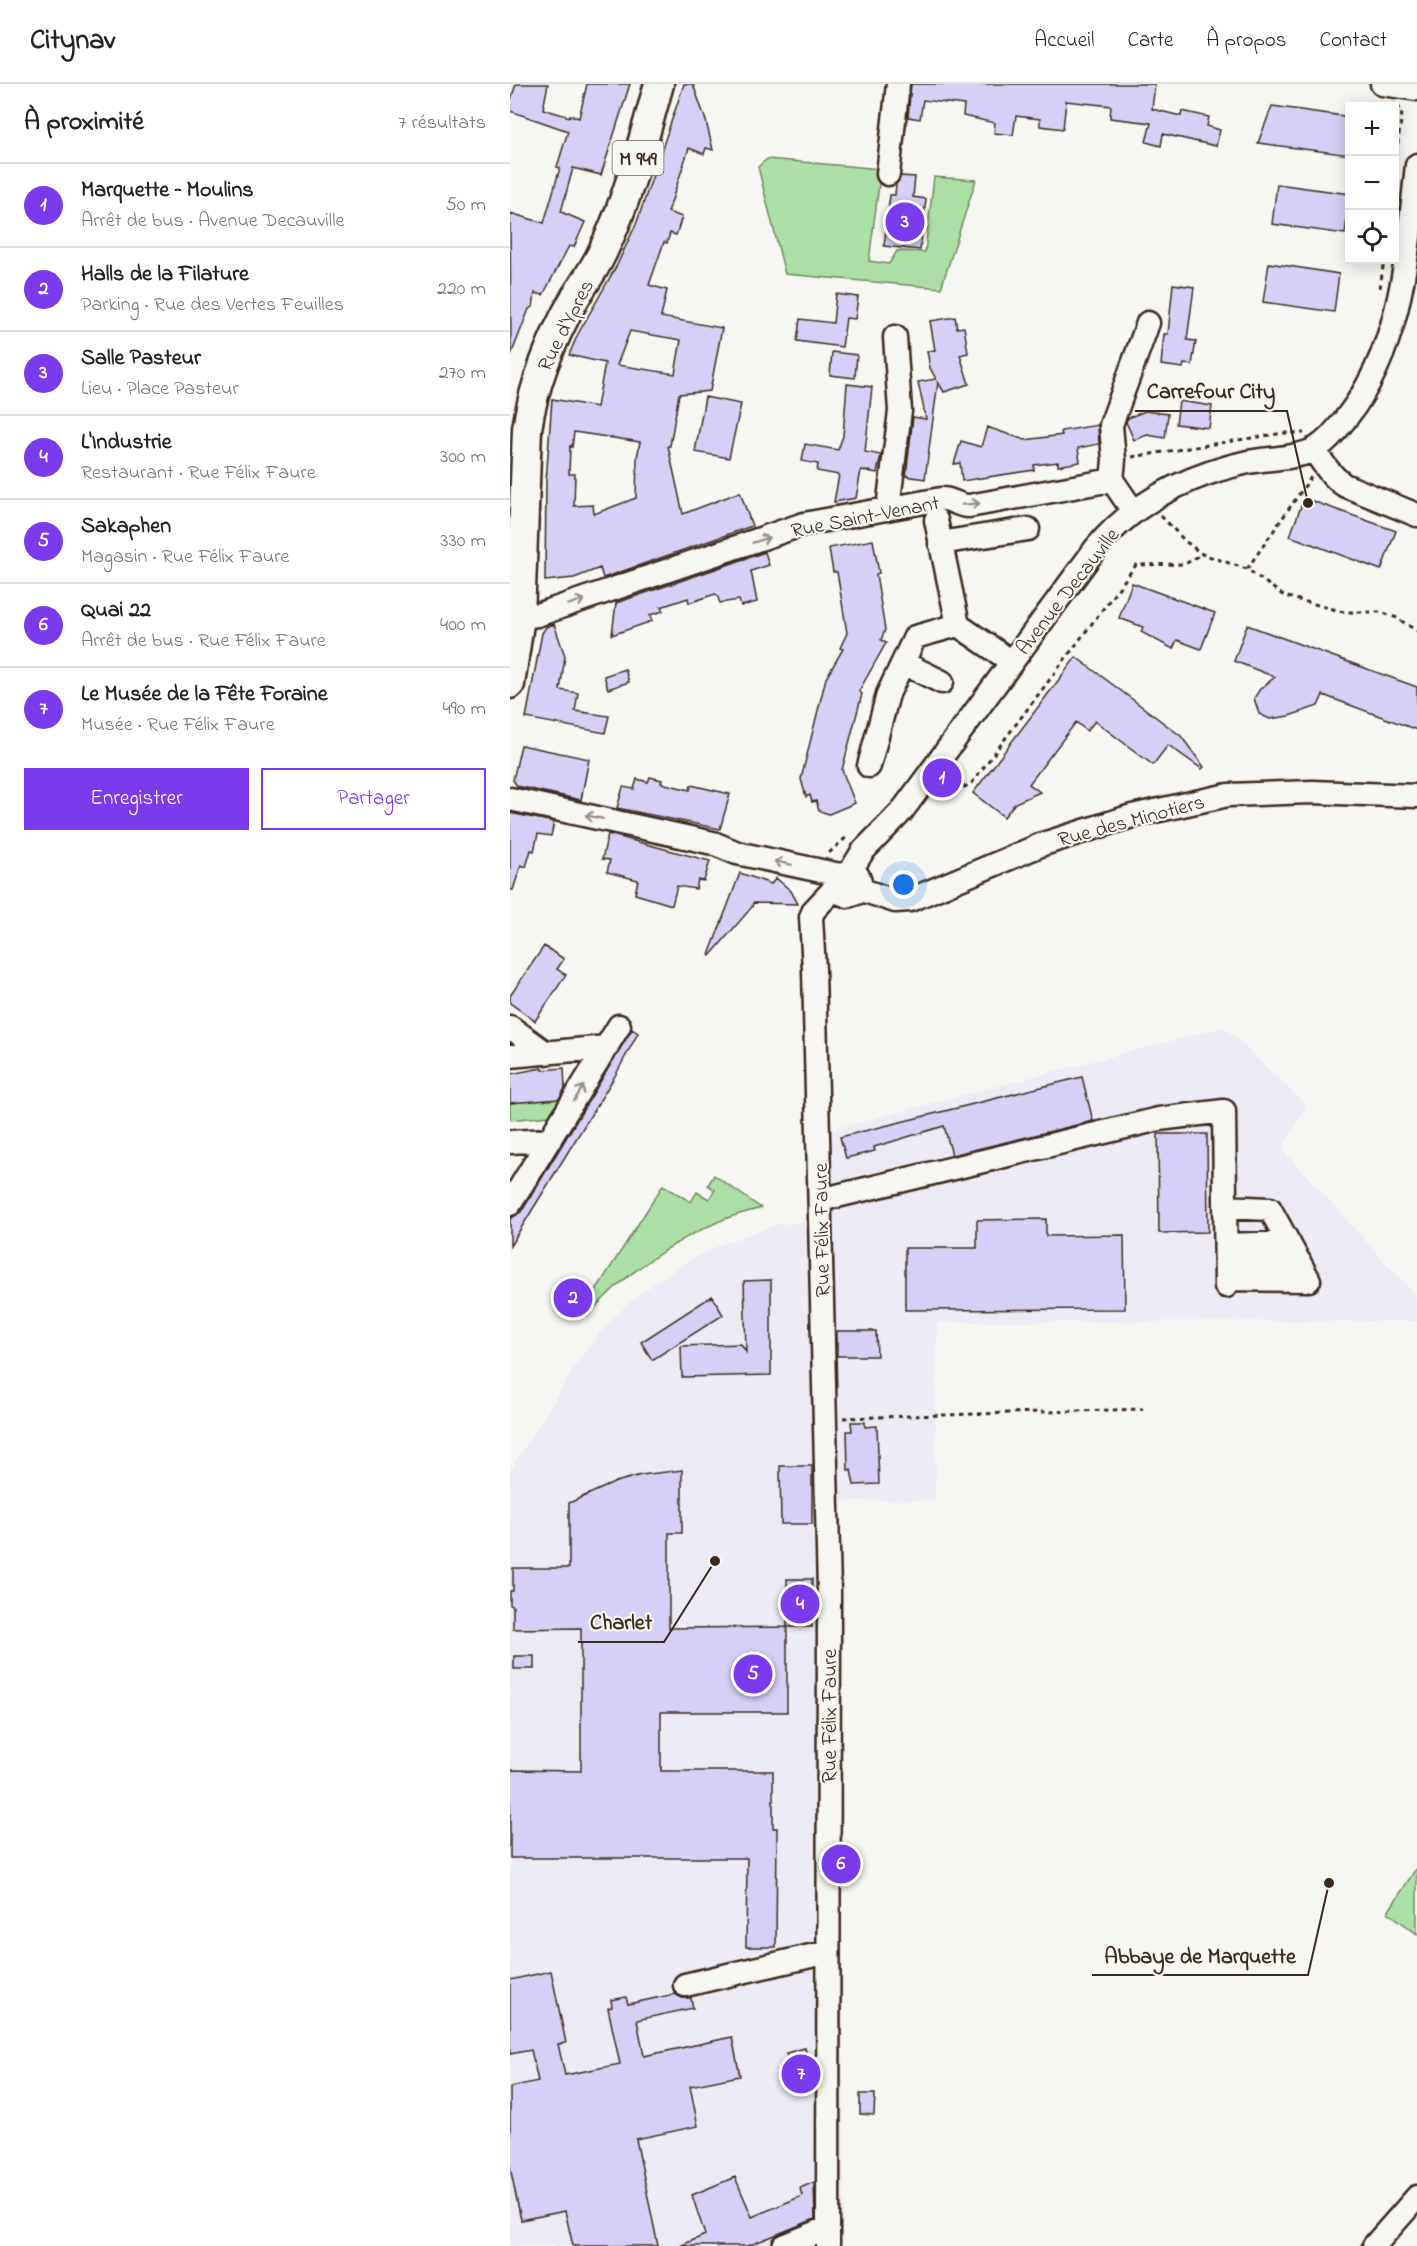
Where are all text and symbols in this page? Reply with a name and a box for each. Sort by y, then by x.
text: Citynav [30,21,115,62]
text: Accueil [1034,26,1095,56]
text: Carte [1128,26,1173,56]
text: À propos [1206,26,1286,56]
text: Contact [1319,26,1387,56]
map controls [1345,102,1399,264]
button: + [1345,102,1399,156]
text: À proximité [24,104,144,142]
text: 7 résultats [398,109,486,138]
road number: M 949 [612,141,664,175]
button: − [1345,156,1399,210]
text: Marquette – Moulins [81,175,254,207]
text: 1 [40,191,47,220]
text: 50 m [445,191,486,220]
pin: 3 [886,200,924,244]
text: Arrêt de bus · Avenue Decauville [81,207,344,236]
button: locate [1345,210,1399,264]
text: Halls de la Filature [81,259,249,291]
text: 2 [39,275,48,304]
text: 220 m [437,275,486,304]
street label: Rue d'Ypres [531,275,603,377]
text: Parking · Rue des Vertes Feuilles [81,291,344,320]
text: Salle Pasteur [81,343,201,375]
text: 3 [39,359,48,388]
text: 270 m [439,359,486,388]
callout: Carrefour City [1135,371,1287,411]
text: Lieu · Place Pasteur [81,375,239,404]
text: Carrefour City [1147,377,1275,410]
text: L'Industrie [81,427,172,459]
text: 4 [39,443,48,472]
text: 300 m [440,443,486,472]
text: Restaurant · Rue Félix Faure [81,459,316,488]
street label: Rue Saint-Venant [789,489,942,547]
one-way arrow [960,499,980,510]
text: Sakaphen [81,511,171,543]
street label: Avenue Decauville [1009,522,1128,662]
text: 5 [38,527,49,556]
text: 330 m [440,527,486,556]
one-way arrow [751,534,770,545]
text: Magasin · Rue Félix Faure [81,543,289,572]
text: Quai 22 [81,595,151,627]
one-way arrow [566,595,585,606]
text: 6 [39,611,48,640]
text: 400 m [440,611,486,640]
text: Arrêt de bus · Rue Félix Faure [81,627,326,656]
text: Le Musée de la Fête Foraine [81,679,328,711]
text: 7 [39,695,48,724]
text: 490 m [443,695,486,724]
text: Musée · Rue Félix Faure [81,711,275,740]
pin: 1 [922,756,962,800]
button: Enregistrer [24,768,249,830]
button: Partager [261,768,486,830]
street label: Rue des Minotiers [1055,788,1208,856]
one-way arrow [585,811,604,822]
one-way arrow [774,857,793,868]
your location [889,870,918,899]
one-way arrow [573,1085,585,1102]
street label: Rue Félix Faure [807,1162,839,1297]
pin: 2 [554,1276,592,1320]
pin: 4 [780,1582,820,1627]
callout: Charlet [578,1602,664,1642]
text: Charlet [590,1608,653,1640]
street label: Rue Félix Faure [816,1648,846,1783]
pin: 5 [734,1652,772,1696]
pin: 6 [822,1842,860,1886]
callout: Abbaye de Marquette [1092,1935,1308,1975]
text: Abbaye de Marquette [1104,1942,1297,1975]
pin: 7 [782,2052,820,2096]

